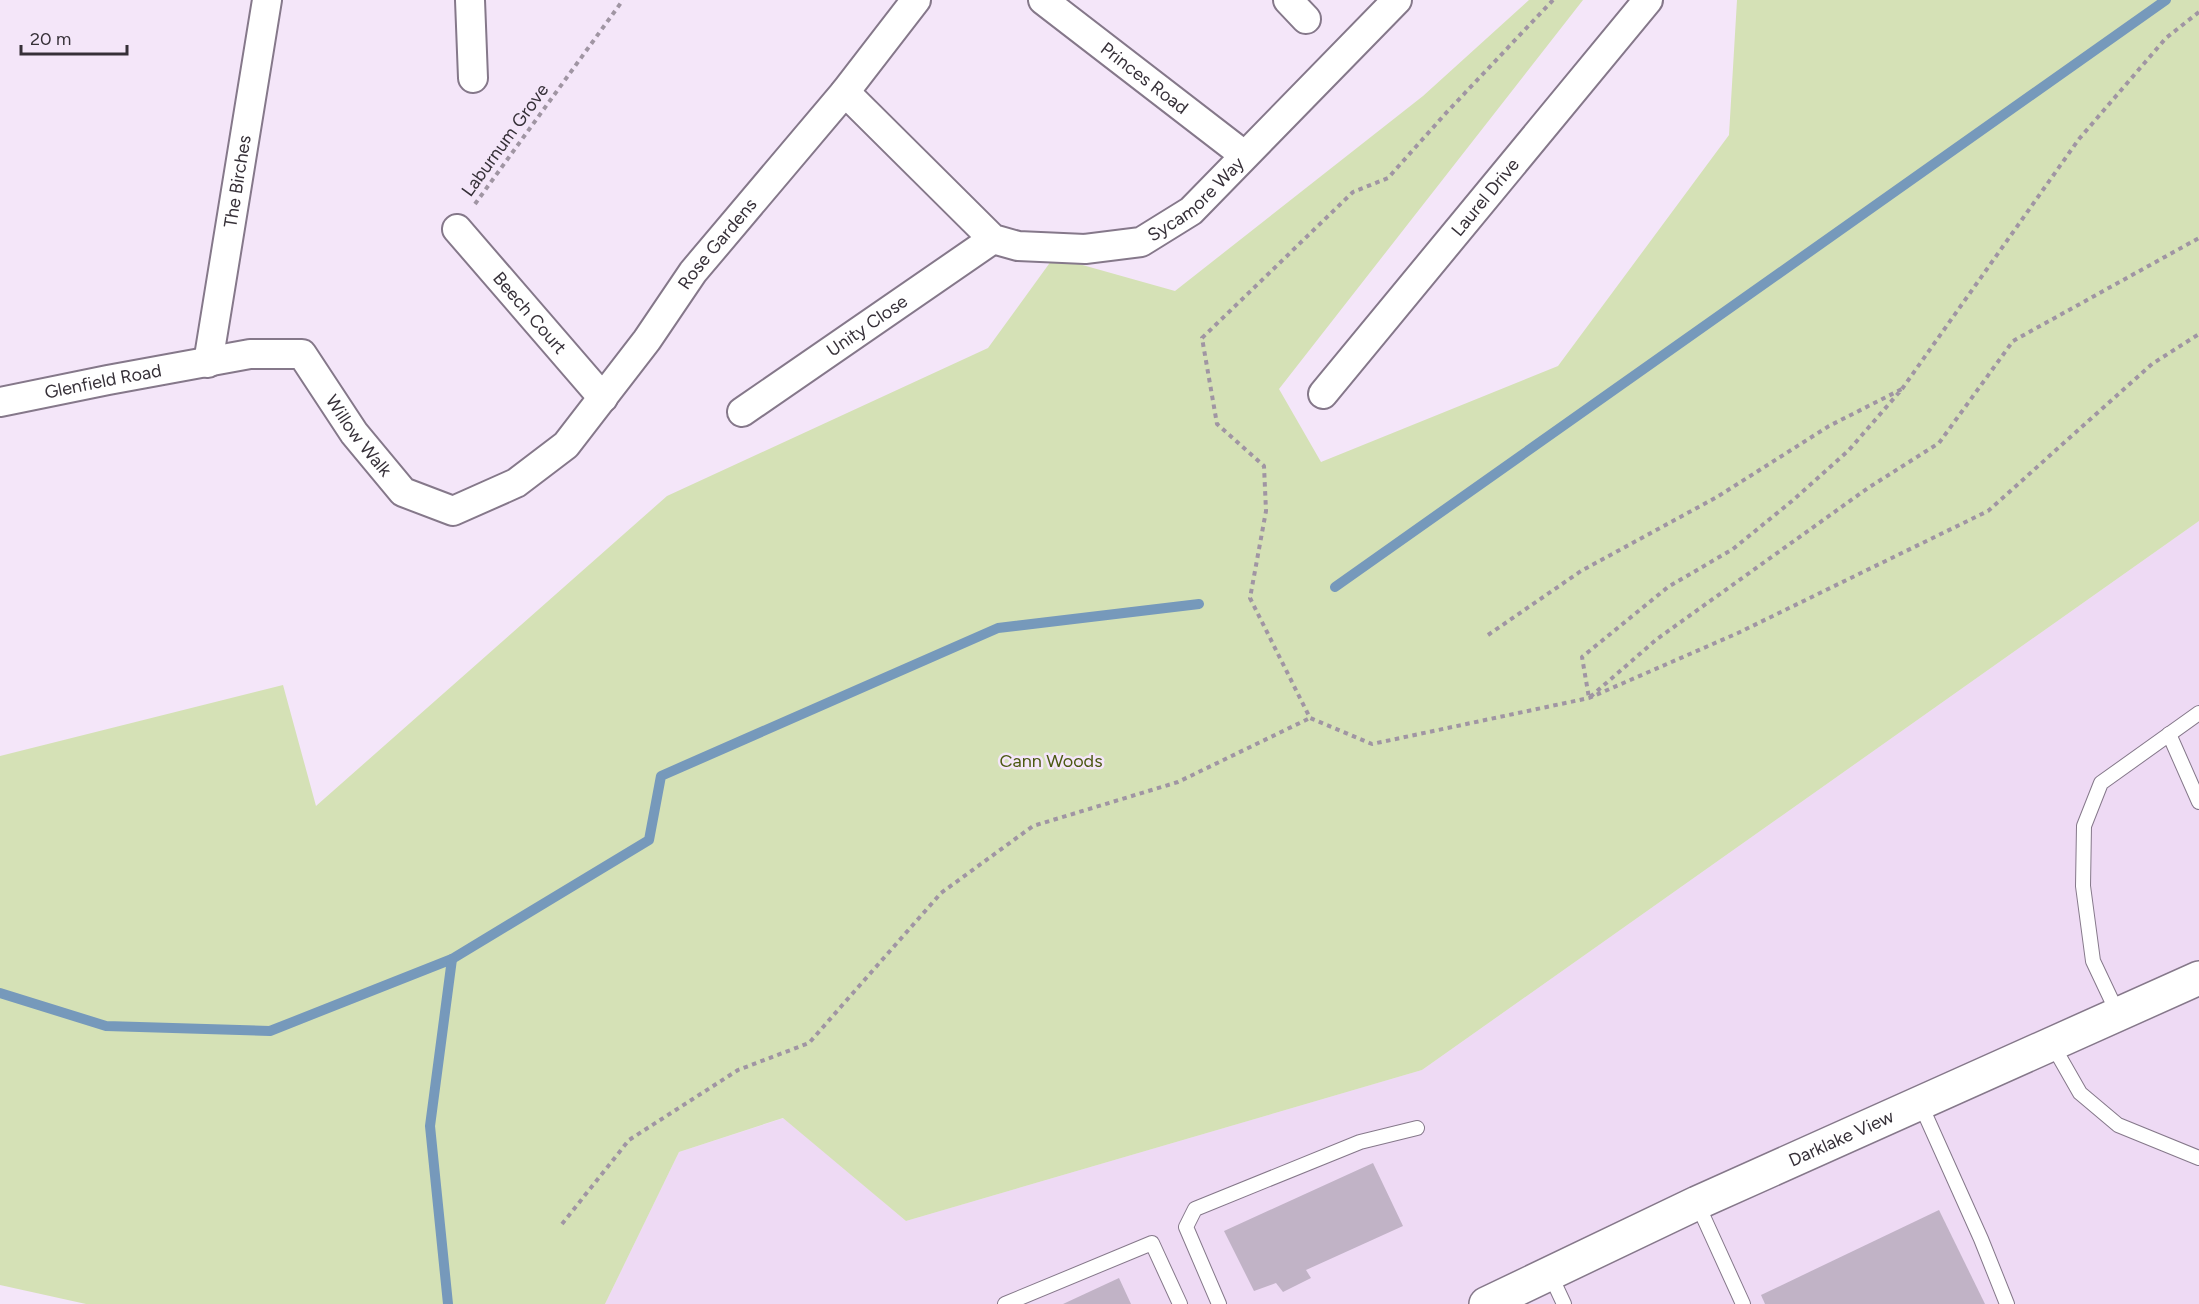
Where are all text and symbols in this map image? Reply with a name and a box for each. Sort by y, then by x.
scale bar [21,18,128,56]
text: 20 m [30,28,71,50]
street label: Princes Road [1096,38,1192,119]
street label: Laburnum Grove [457,79,553,201]
street label: The Birches [219,133,256,229]
street label: Sycamore Way [1143,152,1249,246]
street label: Laurel Drive [1447,154,1524,241]
street label: Rose Gardens [673,194,762,294]
street label: Beech Court [488,267,571,359]
street label: Unity Close [822,290,912,361]
street label: Glenfield Road [43,359,163,404]
street label: Willow Walk [321,391,397,481]
park label: Cann Woods [999,750,1103,772]
street label: Darklake View [1785,1105,1897,1171]

